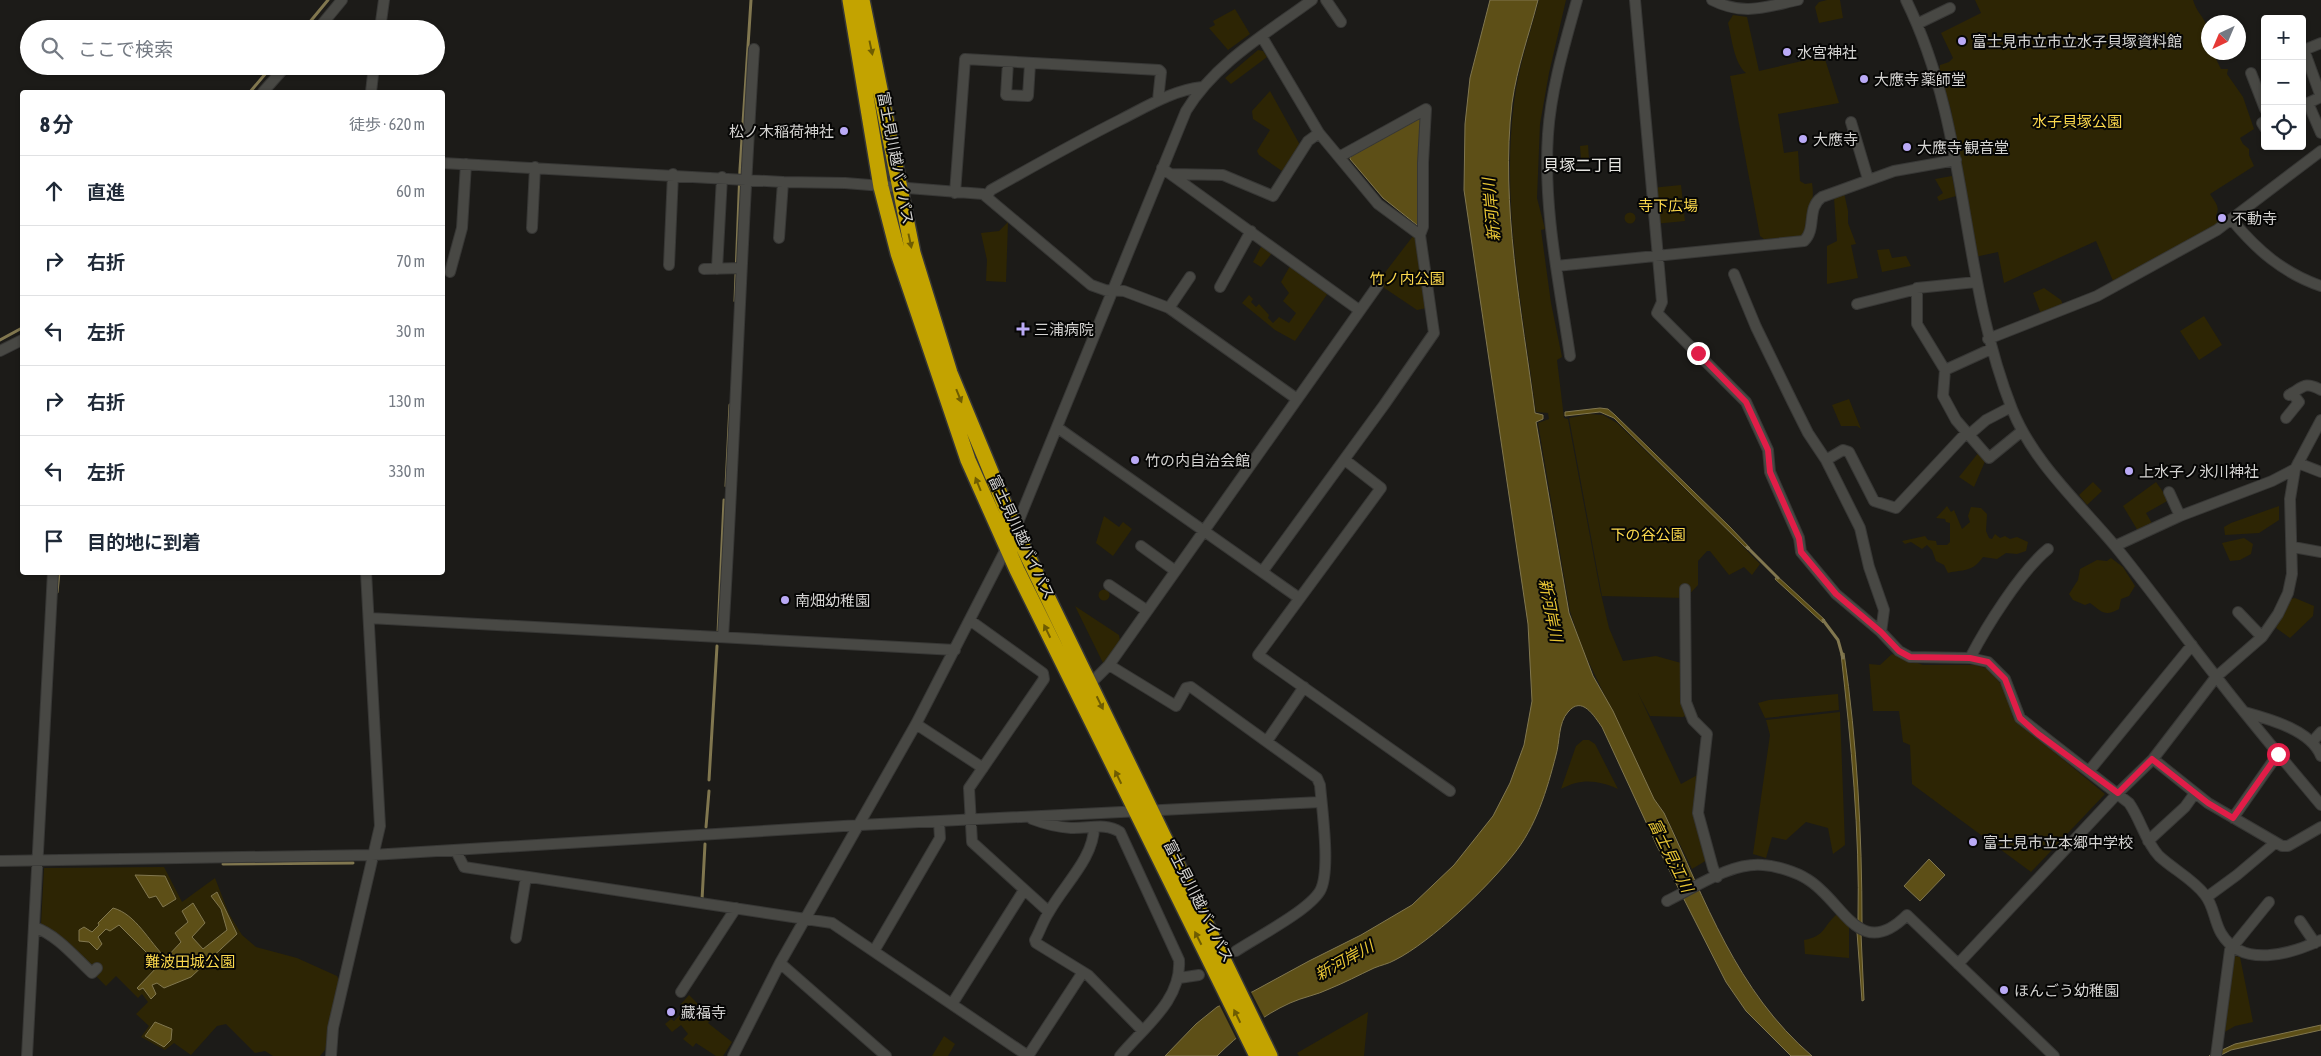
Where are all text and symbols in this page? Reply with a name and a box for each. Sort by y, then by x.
north arrow [2201,15,2246,60]
map controls [2261,15,2306,150]
button: + [2261,15,2306,60]
search box [20,20,445,75]
place label: 富士見市立市立水子貝塚資料館 [1972,33,2182,50]
icon: search [38,34,66,62]
marker: 富士見市立市立水子貝塚資料館 [1956,35,1968,47]
text: ここで検索 [78,38,173,60]
one-way arrow [867,40,875,55]
place label: 水宮神社 [1797,44,1857,61]
marker: 水宮神社 [1781,46,1793,58]
button: − [2261,60,2306,105]
place label: 大應寺 薬師堂 [1874,71,1966,88]
marker: 大應寺 薬師堂 [1858,73,1870,85]
street label: 富士見川越バイパス [875,90,917,226]
button: locate [2261,105,2306,150]
text: 8 分 [40,112,74,136]
park label: 水子貝塚公園 [2032,113,2122,130]
text: 徒歩 · 620 m [349,115,425,133]
place label: 松ノ木稲荷神社 [729,123,834,140]
marker: 松ノ木稲荷神社 [838,125,850,137]
place label: 大應寺 [1813,131,1858,148]
marker: 大應寺 [1797,133,1809,145]
place label: 大應寺 観音堂 [1917,139,2009,156]
marker: 大應寺 観音堂 [1901,141,1913,153]
district label: 貝塚二丁目 [1543,156,1623,174]
water label: 新河岸川 [1479,175,1503,243]
icon: ahead [40,177,68,205]
text: 直進 [87,181,125,203]
text: 60 m [396,182,425,200]
park label: 寺下広場 [1638,197,1698,214]
place label: 不動寺 [2232,210,2277,227]
marker: 不動寺 [2216,212,2228,224]
one-way arrow [906,234,914,249]
icon: right [40,247,68,275]
text: 右折 [87,251,125,273]
text: 70 m [396,252,425,270]
park label: 竹ノ内公園 [1369,270,1445,287]
icon: left [40,317,68,345]
text: 左折 [87,321,125,343]
place label: 三浦病院 [1034,321,1094,338]
text: 30 m [396,322,425,340]
marker: 三浦病院 [1016,322,1030,336]
route end [1687,342,1710,365]
icon: right [40,387,68,415]
one-way arrow [955,389,963,404]
text: 右折 [87,391,125,413]
text: 130 m [389,392,425,410]
place label: 竹の内自治会館 [1145,452,1250,469]
marker: 竹の内自治会館 [1129,454,1141,466]
icon: left [40,457,68,485]
text: 左折 [87,461,125,483]
text: 330 m [389,462,425,480]
place label: 上水子ノ氷川神社 [2139,463,2259,480]
marker: 上水子ノ氷川神社 [2123,465,2135,477]
street label: 富士見川越バイパス [986,472,1058,602]
one-way arrow [973,477,981,491]
park label: 下の谷公園 [1610,526,1686,543]
icon: arrive [40,527,68,555]
text: 目的地に到着 [87,531,201,553]
water label: 新河岸川 [1536,577,1566,645]
place label: 南畑幼稚園 [795,592,870,609]
marker: 南畑幼稚園 [779,594,791,606]
one-way arrow [1043,624,1051,638]
one-way arrow [1096,696,1104,710]
route start [2267,743,2290,766]
one-way arrow [1114,770,1122,784]
water label: 富士見江川 [1645,815,1697,897]
place label: 富士見市立本郷中学校 [1983,834,2133,851]
marker: 富士見市立本郷中学校 [1967,836,1979,848]
street label: 富士見川越バイパス [1161,837,1237,965]
one-way arrow [1194,931,1202,946]
water label: 新河岸川 [1312,936,1378,983]
park label: 難波田城公園 [145,953,235,970]
place label: ほんごう幼稚園 [2014,982,2119,999]
marker: ほんごう幼稚園 [1998,984,2010,996]
place label: 藏福寺 [681,1004,726,1021]
marker: 藏福寺 [665,1006,677,1018]
one-way arrow [1233,1009,1241,1023]

